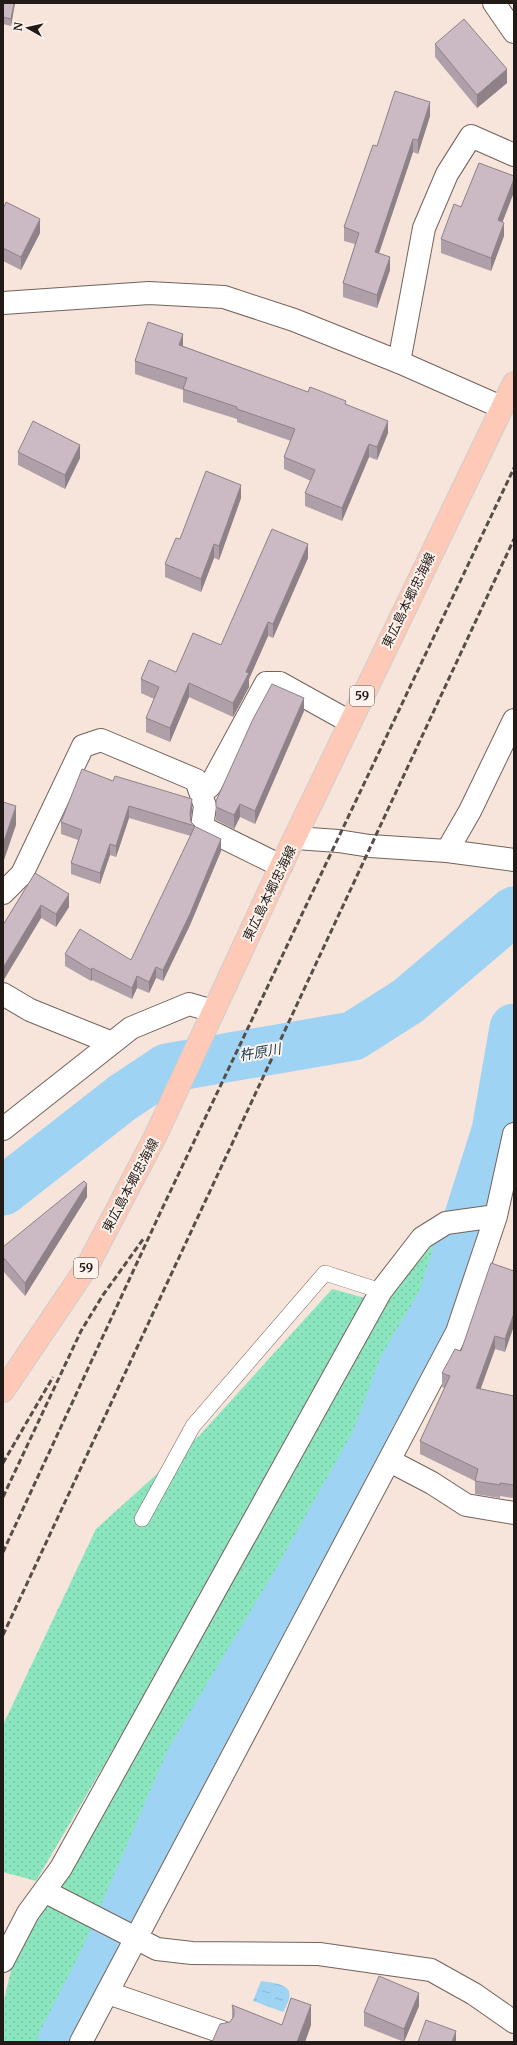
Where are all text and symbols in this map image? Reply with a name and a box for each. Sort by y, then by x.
north arrow [8,8,48,48]
text: N [11,21,26,32]
street label: 東広島本郷忠海線 [378,550,439,651]
road number: 59 [350,686,374,706]
street label: 東広島本郷忠海線 [239,843,300,944]
water label: 杵原川 [238,1039,284,1065]
street label: 東広島本郷忠海線 [99,1135,162,1235]
road number: 59 [74,1258,98,1278]

